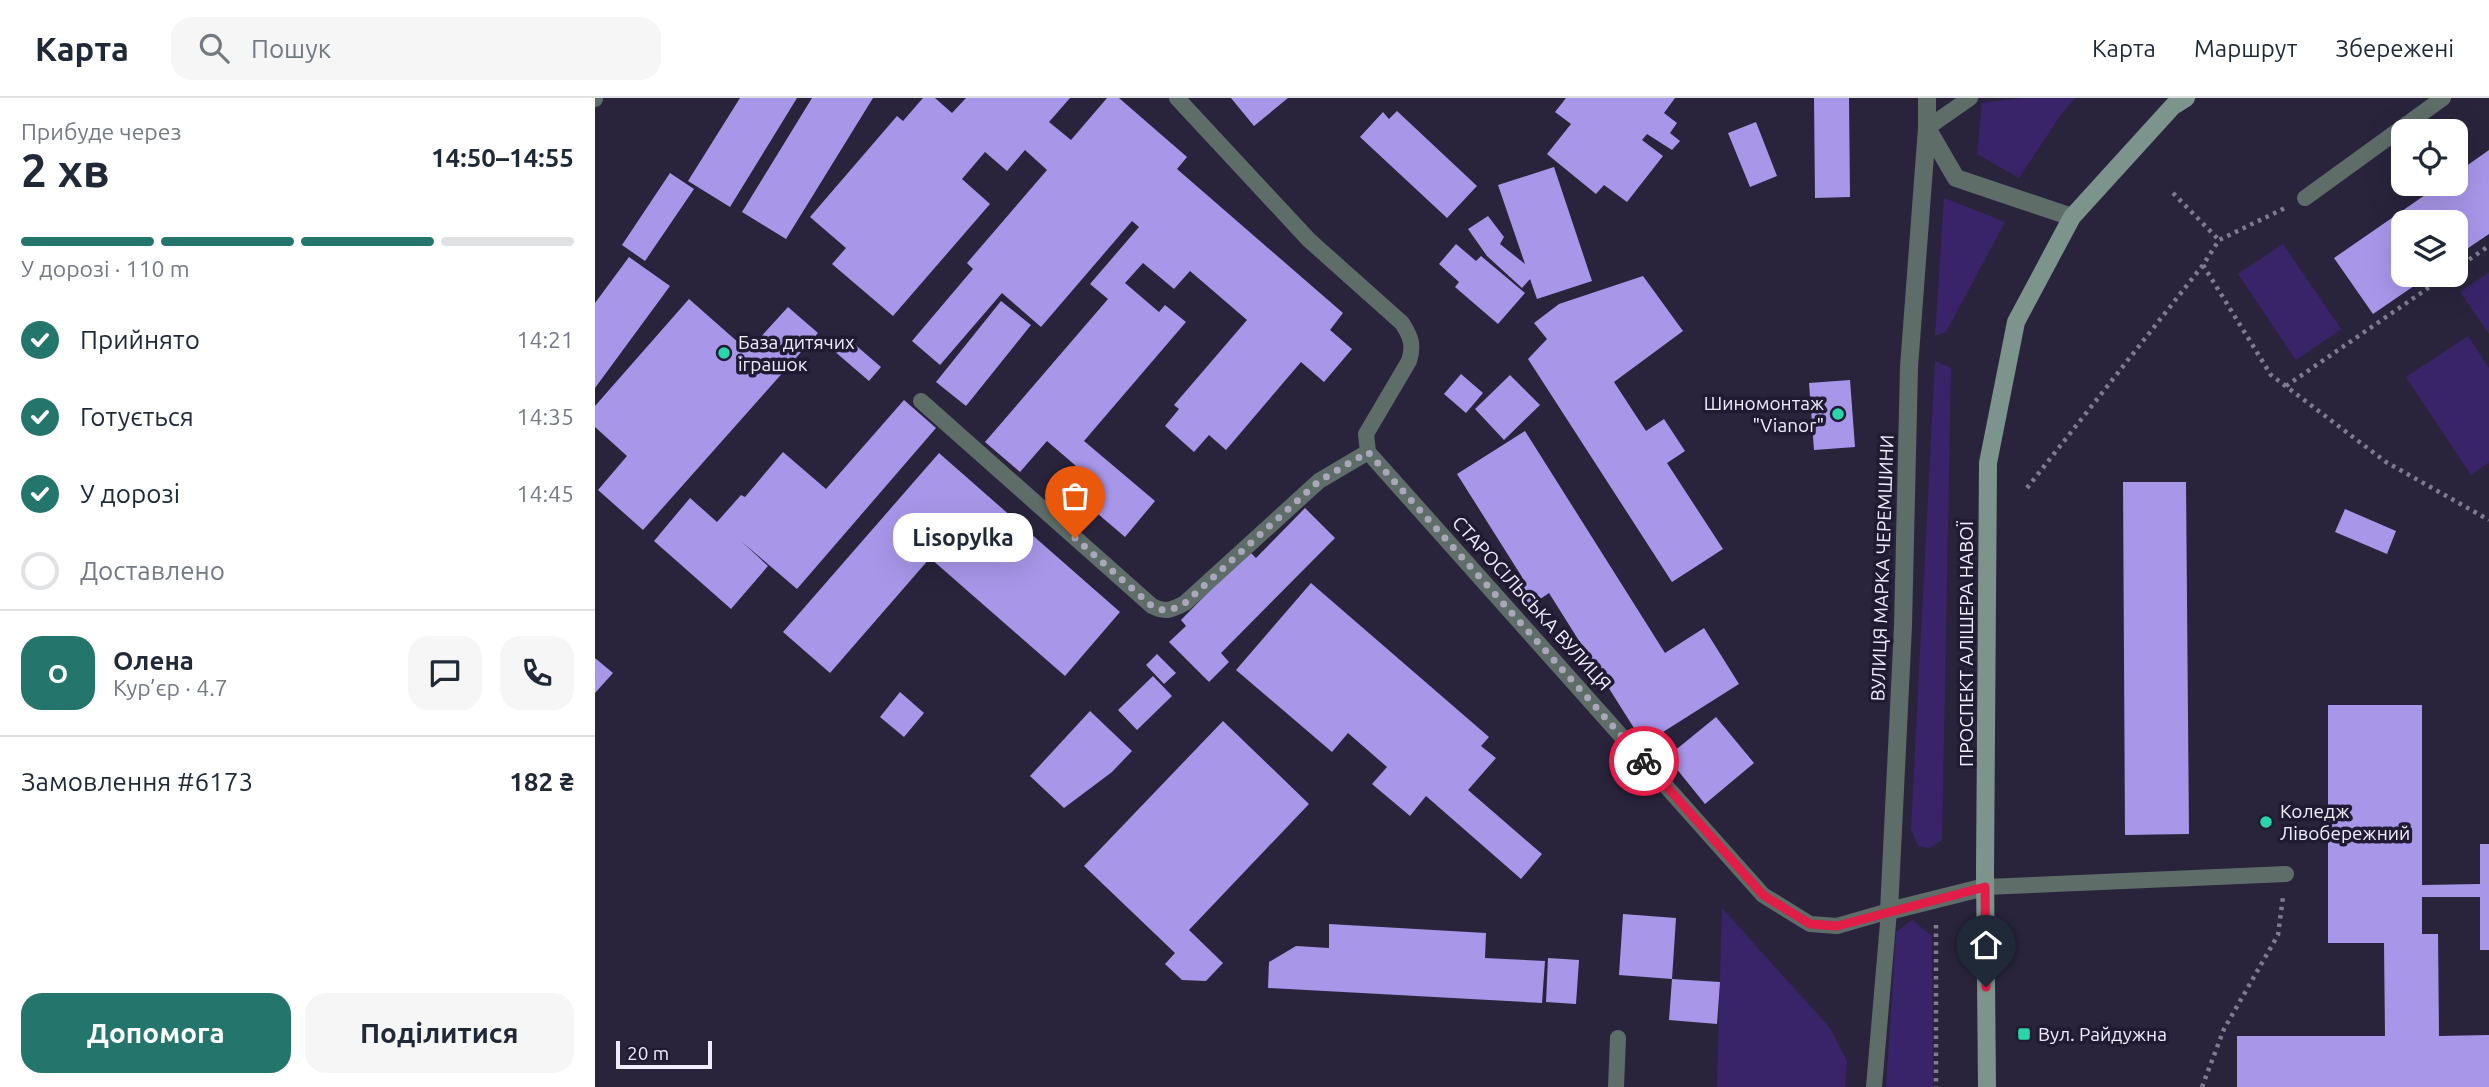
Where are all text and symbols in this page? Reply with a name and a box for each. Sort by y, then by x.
search box [171,17,661,80]
icon: search [195,29,233,67]
text: Карта [35,30,129,67]
text: Пошук [251,34,331,63]
text: Карта [2092,35,2156,62]
text: Маршрут [2194,35,2297,62]
text: Збережені [2335,35,2454,62]
text: Прибуде через [21,119,182,144]
map controls [2391,119,2468,287]
button: locate [2391,119,2468,196]
text: 14:50–14:55 [431,143,574,172]
text: 2 хв [21,144,110,196]
button: layers [2391,210,2468,287]
text: У дорозі · 110 m [21,256,190,281]
icon: check [21,321,59,359]
text: Прийнято [80,325,200,354]
text: 14:21 [516,327,574,352]
place label: База дитячих іграшок [738,331,855,375]
marker: База дитячих іграшок [716,345,732,361]
place label: Шиномонтаж "Vianor" [1704,392,1824,436]
icon: check [21,398,59,436]
text: Готується [80,402,194,431]
text: 14:35 [516,404,574,429]
marker: Шиномонтаж "Vianor" [1830,406,1846,422]
street label: ВУЛИЦЯ МАРКА ЧЕРЕМШИНИ [1866,434,1898,702]
pin [1045,466,1105,538]
icon: check [21,475,59,513]
icon: bag [1056,477,1094,515]
text: У дорозі [80,479,180,508]
text: 14:45 [516,481,574,506]
street label: СТАРОСІЛЬСЬКА ВУЛИЦЯ [1448,511,1616,695]
callout: Lisopylka [893,514,1033,562]
street label: ПРОСПЕКТ АЛІШЕРА НАВОЇ [1955,520,1977,767]
text: Lisopylka [912,525,1014,550]
text: Доставлено [80,556,225,585]
button: chat [408,636,482,710]
button: phone [500,636,574,710]
text: Олена [113,646,194,675]
text: О [48,659,68,688]
text: Кур’єр · 4.7 [113,675,228,700]
courier [1609,726,1679,796]
icon: bike [1625,742,1663,780]
text: Замовлення #6173 [21,767,253,796]
text: 182 ₴ [509,767,574,796]
place label: Коледж Лівобережний [2280,800,2410,844]
marker: Коледж Лівобережний [2258,814,2274,830]
pin [1956,915,2016,987]
icon: home [1967,926,2005,964]
button: Допомога [21,993,291,1073]
button: Поділитися [305,993,574,1073]
place label: Вул. Райдужна [2038,1023,2167,1045]
marker: Вул. Райдужна [2016,1026,2032,1042]
scale bar [616,1038,712,1070]
text: 20 m [627,1042,669,1064]

